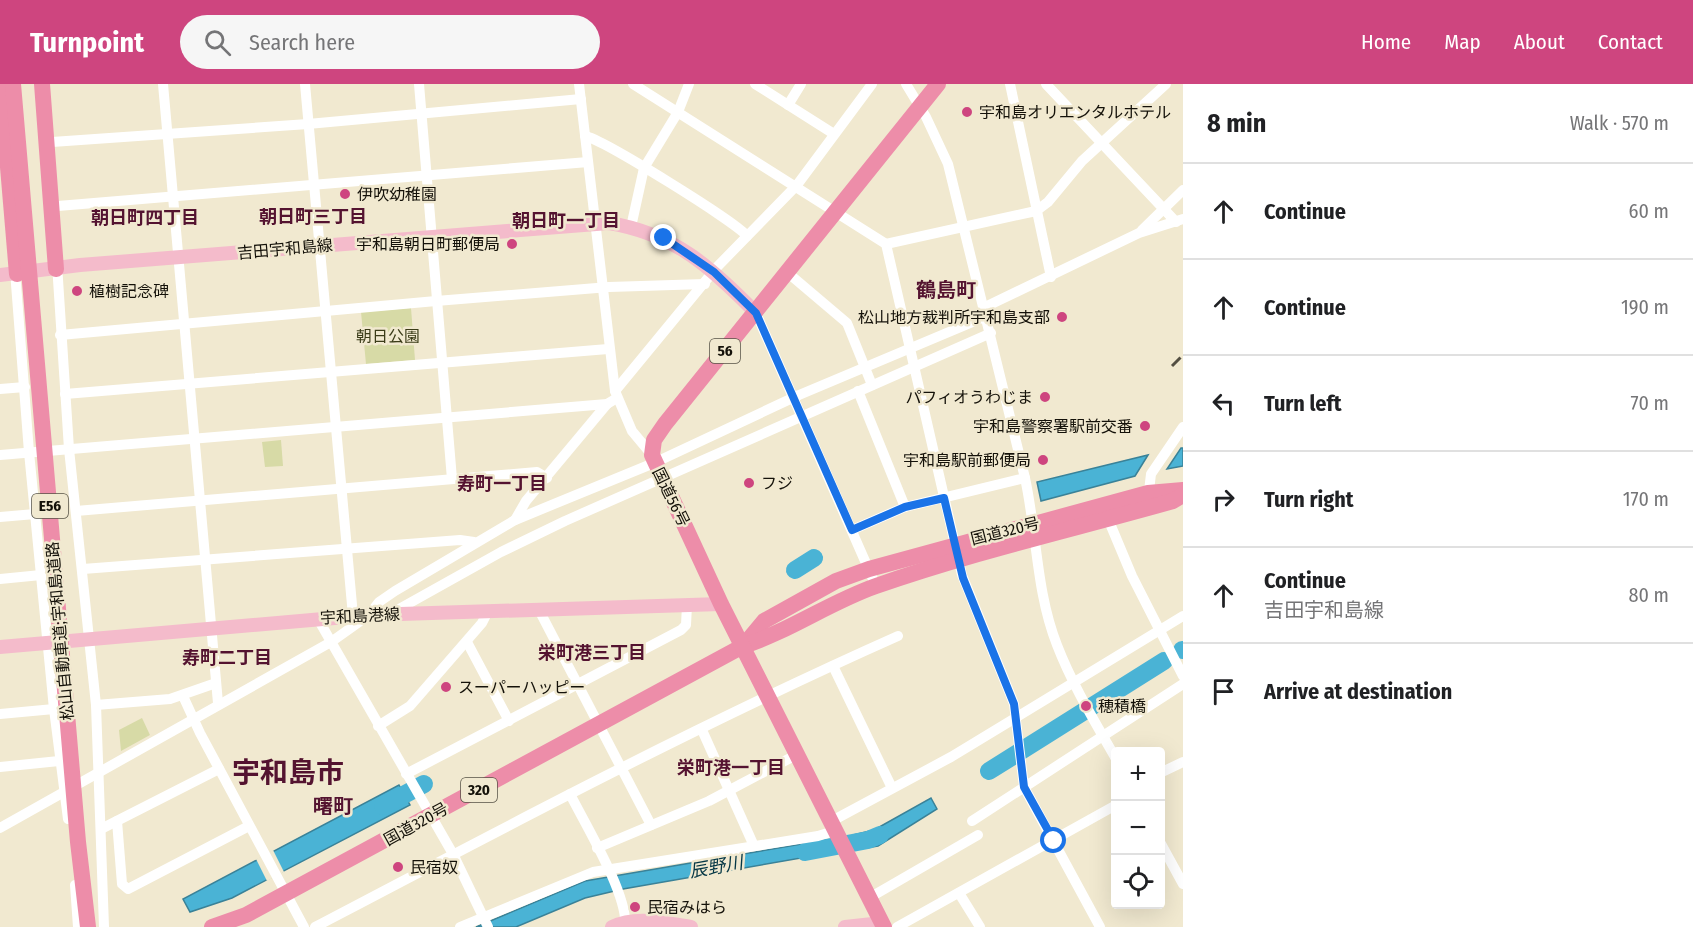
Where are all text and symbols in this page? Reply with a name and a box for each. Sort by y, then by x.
search box [180,15,600,69]
text: Turnpoint [30,26,144,59]
icon: search [201,26,234,59]
text: Search here [249,29,355,56]
text: Home [1361,29,1411,55]
text: Map [1444,29,1481,55]
text: About [1514,29,1565,55]
text: Contact [1598,29,1663,55]
place label: 宇和島オリエンタルホテル [979,103,1171,122]
marker: 宇和島オリエンタルホテル [960,105,974,119]
text: 8 min [1207,108,1266,139]
text: Walk · 570 m [1570,111,1669,135]
place label: 伊吹幼稚園 [357,185,437,204]
marker: 伊吹幼稚園 [338,187,352,201]
icon: ahead [1207,195,1240,228]
text: Continue [1264,198,1346,225]
text: 60 m [1629,199,1669,223]
district label: 朝日町三丁目 [259,206,367,228]
district label: 朝日町四丁目 [91,207,199,229]
district label: 朝日町一丁目 [512,210,620,232]
route end [650,224,676,250]
street label: 吉田宇和島線 [236,235,334,263]
place label: 宇和島朝日町郵便局 [356,235,500,254]
marker: 宇和島朝日町郵便局 [505,237,519,251]
district label: 鶴島町 [916,278,976,302]
place label: 植樹記念碑 [89,282,169,301]
marker: 植樹記念碑 [70,284,84,298]
icon: ahead [1207,291,1240,324]
text: Continue [1264,294,1346,321]
text: 190 m [1621,295,1669,319]
place label: 松山地方裁判所宇和島支部 [858,308,1050,327]
marker: 松山地方裁判所宇和島支部 [1055,310,1069,324]
park label: 朝日公園 [356,327,420,346]
road number: 56 [710,339,740,363]
icon: left [1207,387,1240,420]
place label: パフィオうわじま [905,388,1033,407]
marker: パフィオうわじま [1038,390,1052,404]
text: Turn left [1264,390,1342,417]
text: 70 m [1631,391,1669,415]
place label: 宇和島警察署駅前交番 [973,417,1133,436]
marker: 宇和島警察署駅前交番 [1138,419,1152,433]
place label: 宇和島駅前郵便局 [903,451,1031,470]
marker: 宇和島駅前郵便局 [1036,453,1050,467]
street label: 国道56号 [649,464,693,530]
district label: 寿町一丁目 [457,473,547,495]
place label: フジ [761,474,793,493]
marker: フジ [742,476,756,490]
icon: right [1207,483,1240,516]
text: Turn right [1264,486,1353,513]
text: 170 m [1623,487,1669,511]
road number: E56 [32,494,68,518]
street label: 国道320号 [969,513,1041,549]
street label: 松山自動車道;宇和島道路 [43,541,77,721]
text: Continue [1264,567,1346,594]
icon: ahead [1207,579,1240,612]
text: 80 m [1629,583,1669,607]
text: 吉田宇和島線 [1264,598,1384,622]
street label: 宇和島港線 [320,604,400,628]
district label: 栄町港三丁目 [538,642,646,664]
district label: 寿町二丁目 [182,647,272,669]
icon: arrive [1207,675,1240,708]
place label: スーパーハッピー [458,678,586,697]
text: Arrive at destination [1264,678,1452,705]
marker: スーパーハッピー [439,680,453,694]
place label: 穂積橋 [1098,697,1146,716]
marker: 穂積橋 [1079,699,1093,713]
map controls [1111,747,1165,909]
button: + [1111,747,1165,801]
district label: 宇和島市 [232,756,344,789]
district label: 栄町港一丁目 [677,757,785,779]
road number: 320 [461,778,497,802]
district label: 曙町 [313,794,353,818]
street label: 国道320号 [381,799,451,849]
button: − [1111,801,1165,855]
route start [1040,827,1066,853]
water label: 辰野川 [688,851,746,883]
button: locate [1111,855,1165,909]
place label: 民宿奴 [410,858,458,877]
marker: 民宿奴 [391,860,405,874]
place label: 民宿みはら [647,898,727,917]
marker: 民宿みはら [628,900,642,914]

